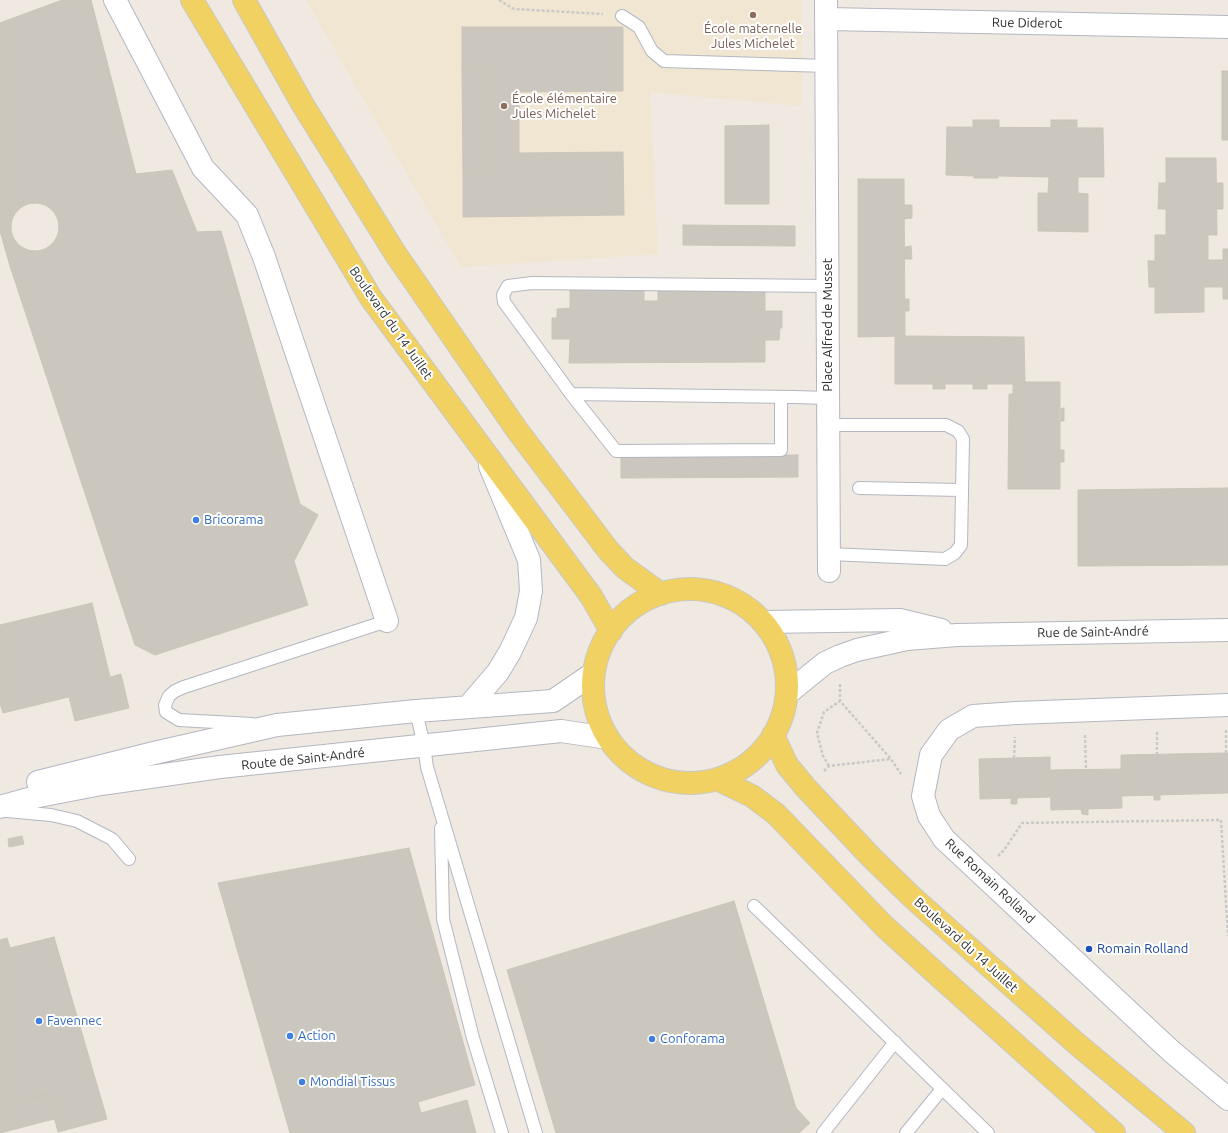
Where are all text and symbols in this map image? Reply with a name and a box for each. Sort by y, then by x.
marker: École maternelle Jules Michelet [748,10,758,20]
street label: Rue Diderot [992,15,1062,31]
place label: École maternelle Jules Michelet [704,21,802,52]
place label: École élémentaire Jules Michelet [512,91,617,122]
marker: École élémentaire Jules Michelet [499,101,509,111]
street label: Place Alfred de Musset [820,258,836,392]
street label: Boulevard du 14 Juillet [346,264,436,382]
place label: Bricorama [204,512,263,528]
marker: Bricorama [191,515,201,525]
street label: Rue de Saint-André [1037,623,1149,641]
street label: Route de Saint-André [240,745,366,773]
street label: Rue Romain Rolland [942,835,1038,927]
street label: Boulevard du 14 Juillet [911,894,1021,996]
place label: Romain Rolland [1097,941,1188,957]
marker: Romain Rolland [1084,944,1094,954]
place label: Favennec [47,1013,102,1029]
marker: Favennec [34,1016,44,1026]
place label: Action [298,1028,336,1044]
marker: Action [285,1031,295,1041]
place label: Conforama [660,1031,725,1047]
marker: Conforama [647,1034,657,1044]
place label: Mondial Tissus [310,1074,395,1090]
marker: Mondial Tissus [297,1077,307,1087]

